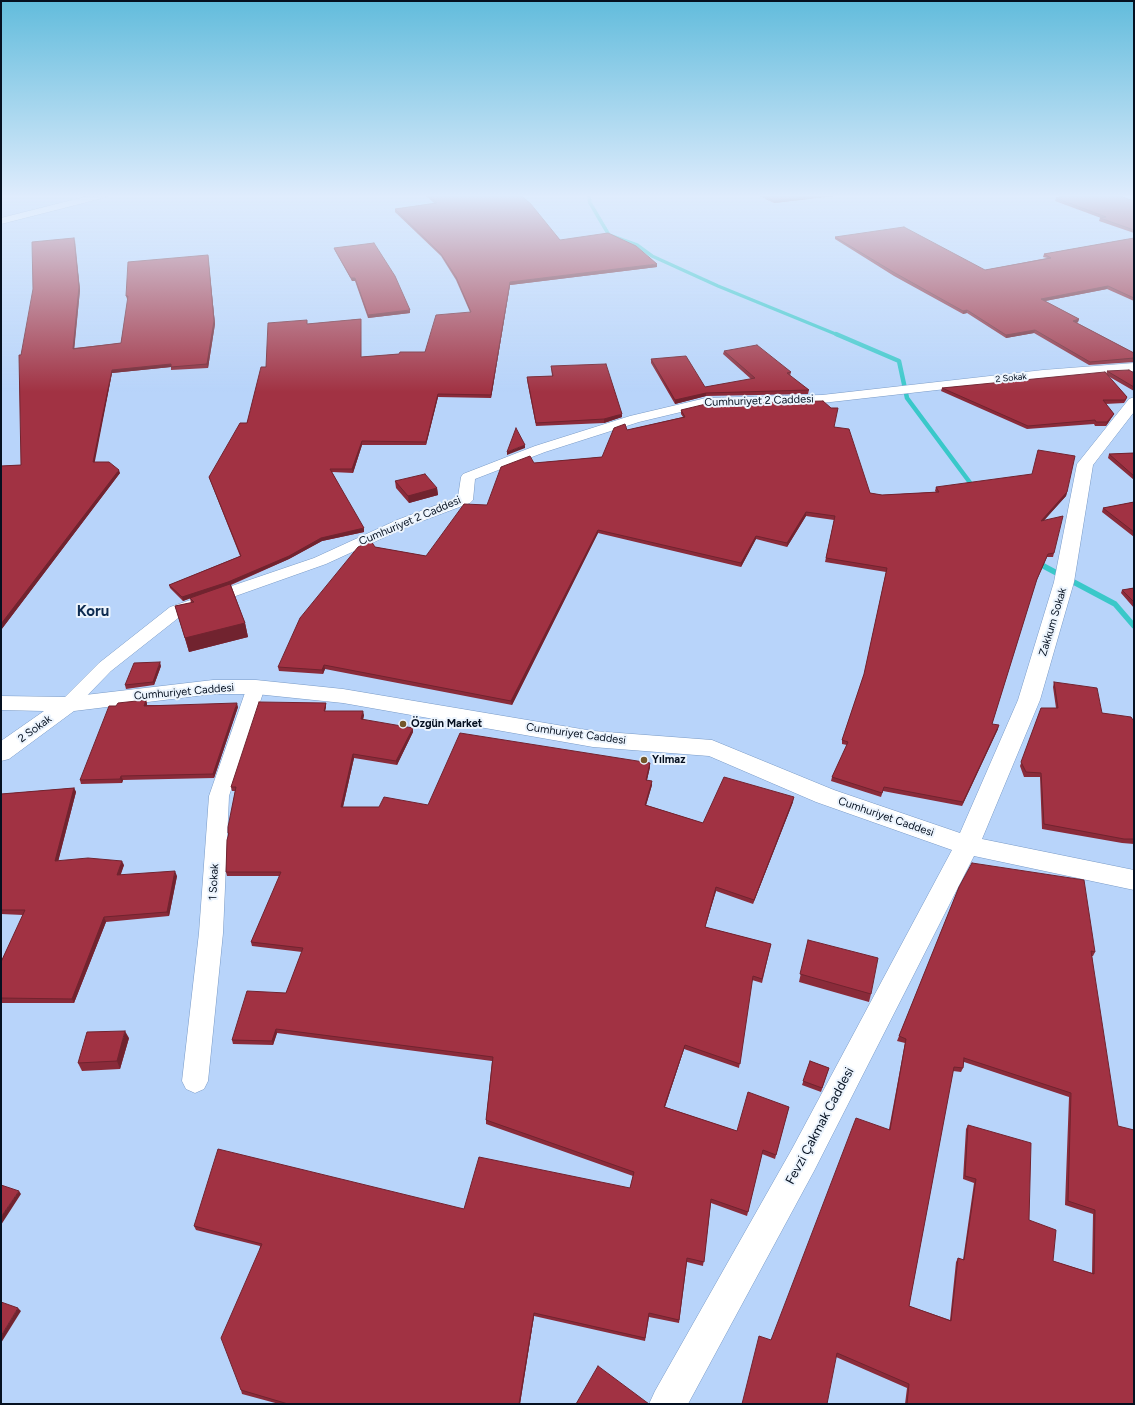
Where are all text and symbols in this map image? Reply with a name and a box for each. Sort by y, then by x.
street label: 2 Sokak [995,371,1027,385]
street label: Cumhuriyet 2 Caddesi [704,392,814,410]
street label: Cumhuriyet 2 Caddesi [357,494,463,548]
street label: Zakkum Sokak [1036,586,1070,658]
district label: Koru [77,603,109,621]
street label: Cumhuriyet Caddesi [133,681,235,703]
street label: 2 Sokak [16,712,54,746]
place label: Özgün Market [411,717,482,731]
marker: Özgün Market [398,719,408,729]
street label: Cumhuriyet Caddesi [525,720,627,748]
place label: Yılmaz [652,753,685,767]
marker: Yılmaz [639,755,649,765]
street label: Cumhuriyet Caddesi [836,794,936,840]
street label: 1 Sokak [206,863,222,901]
street label: Fevzi Çakmak Caddesi [783,1065,857,1187]

